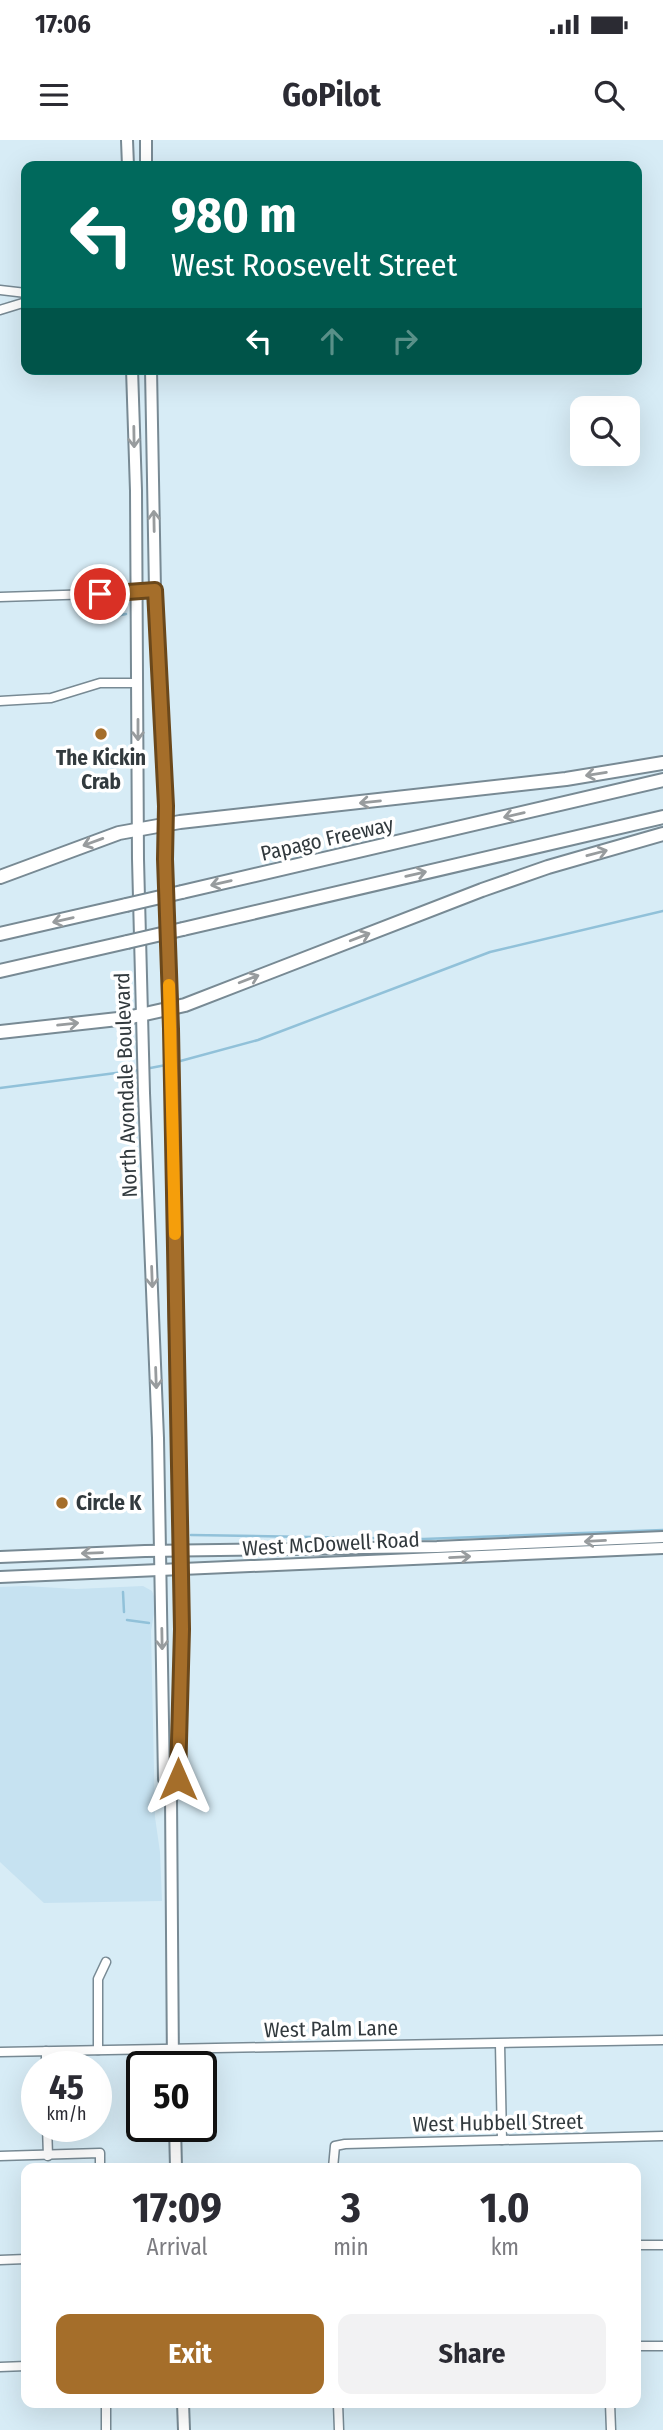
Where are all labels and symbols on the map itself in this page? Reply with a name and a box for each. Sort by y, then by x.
one-way arrow [127,425,141,448]
one-way arrow [147,510,161,533]
pin [70,564,130,624]
one-way arrow [131,719,145,742]
marker: The Kickin Crab [93,726,109,742]
place label: The Kickin Crab [56,745,146,795]
one-way arrow [585,768,608,781]
one-way arrow [359,795,382,808]
one-way arrow [503,809,526,822]
street label: Papago Freeway [258,811,397,867]
one-way arrow [83,837,105,849]
one-way arrow [586,846,608,859]
one-way arrow [404,867,427,881]
one-way arrow [210,877,233,890]
one-way arrow [52,913,75,927]
one-way arrow [348,929,370,942]
street label: North Avondale Boulevard [109,972,143,1198]
one-way arrow [238,972,260,985]
one-way arrow [56,1017,79,1030]
one-way arrow [146,1265,159,1288]
one-way arrow [149,1366,162,1389]
place label: Circle K [76,1490,142,1516]
marker: Circle K [54,1495,70,1511]
street label: West McDowell Road [242,1526,420,1562]
one-way arrow [584,1534,607,1547]
one-way arrow [81,1547,104,1560]
one-way arrow [449,1551,472,1564]
one-way arrow [155,1628,168,1651]
position arrow [141,1742,215,1816]
street label: West Palm Lane [264,2015,398,2043]
speed limit sign: 50 [126,2051,217,2142]
street label: West Hubbell Street [412,2109,584,2137]

